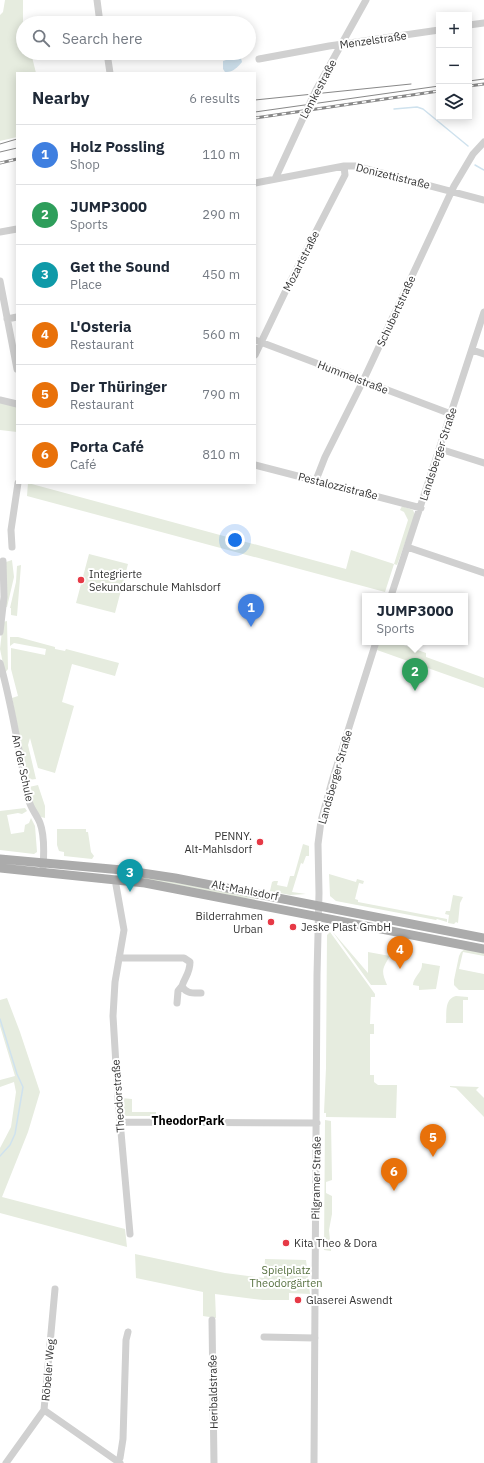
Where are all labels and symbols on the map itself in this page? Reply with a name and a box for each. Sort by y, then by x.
street label: Menzelstraße [339,28,407,52]
street label: Lemkestraße [297,57,339,121]
street label: Donizettistraße [354,160,432,192]
street label: Mozartstraße [280,228,322,294]
street label: Schubertstraße [373,273,419,349]
street label: Hummelstraße [316,357,390,397]
street label: Landsberger Straße [416,406,460,502]
street label: Pestalozzistraße [297,469,379,503]
your location [225,530,245,550]
place label: Integrierte Sekundarschule Mahlsdorf [89,567,221,594]
marker: Integrierte Sekundarschule Mahlsdorf [76,575,86,585]
pin: 1 [238,594,264,627]
pin: 2 [402,658,428,691]
street label: Landsberger Straße [315,728,355,826]
street label: An der Schule [9,733,37,803]
place label: PENNY. Alt-Mahlsdorf [184,829,252,856]
marker: PENNY. Alt-Mahlsdorf [255,837,265,847]
pin: 3 [117,859,143,892]
street label: Alt-Mahlsdorf [210,877,280,903]
place label: Bilderrahmen Urban [196,909,263,936]
marker: Bilderrahmen Urban [266,917,276,927]
place label: Jeske Plast GmbH [301,920,391,934]
marker: Jeske Plast GmbH [288,922,298,932]
pin: 4 [387,936,413,969]
street label: Theodorstraße [108,1059,128,1133]
district label: TheodorPark [152,1113,225,1128]
pin: 5 [420,1124,446,1157]
street label: Pilgramer Straße [308,1136,324,1220]
pin: 6 [381,1158,407,1191]
place label: Kita Theo & Dora [294,1236,377,1250]
marker: Kita Theo & Dora [281,1238,291,1248]
park label: Spielplatz Theodorgärten [250,1263,322,1290]
place label: Glaserei Aswendt [306,1293,393,1307]
marker: Glaserei Aswendt [293,1295,303,1305]
street label: Röbeler Weg [38,1338,58,1402]
street label: Heribaldstraße [205,1355,221,1429]

